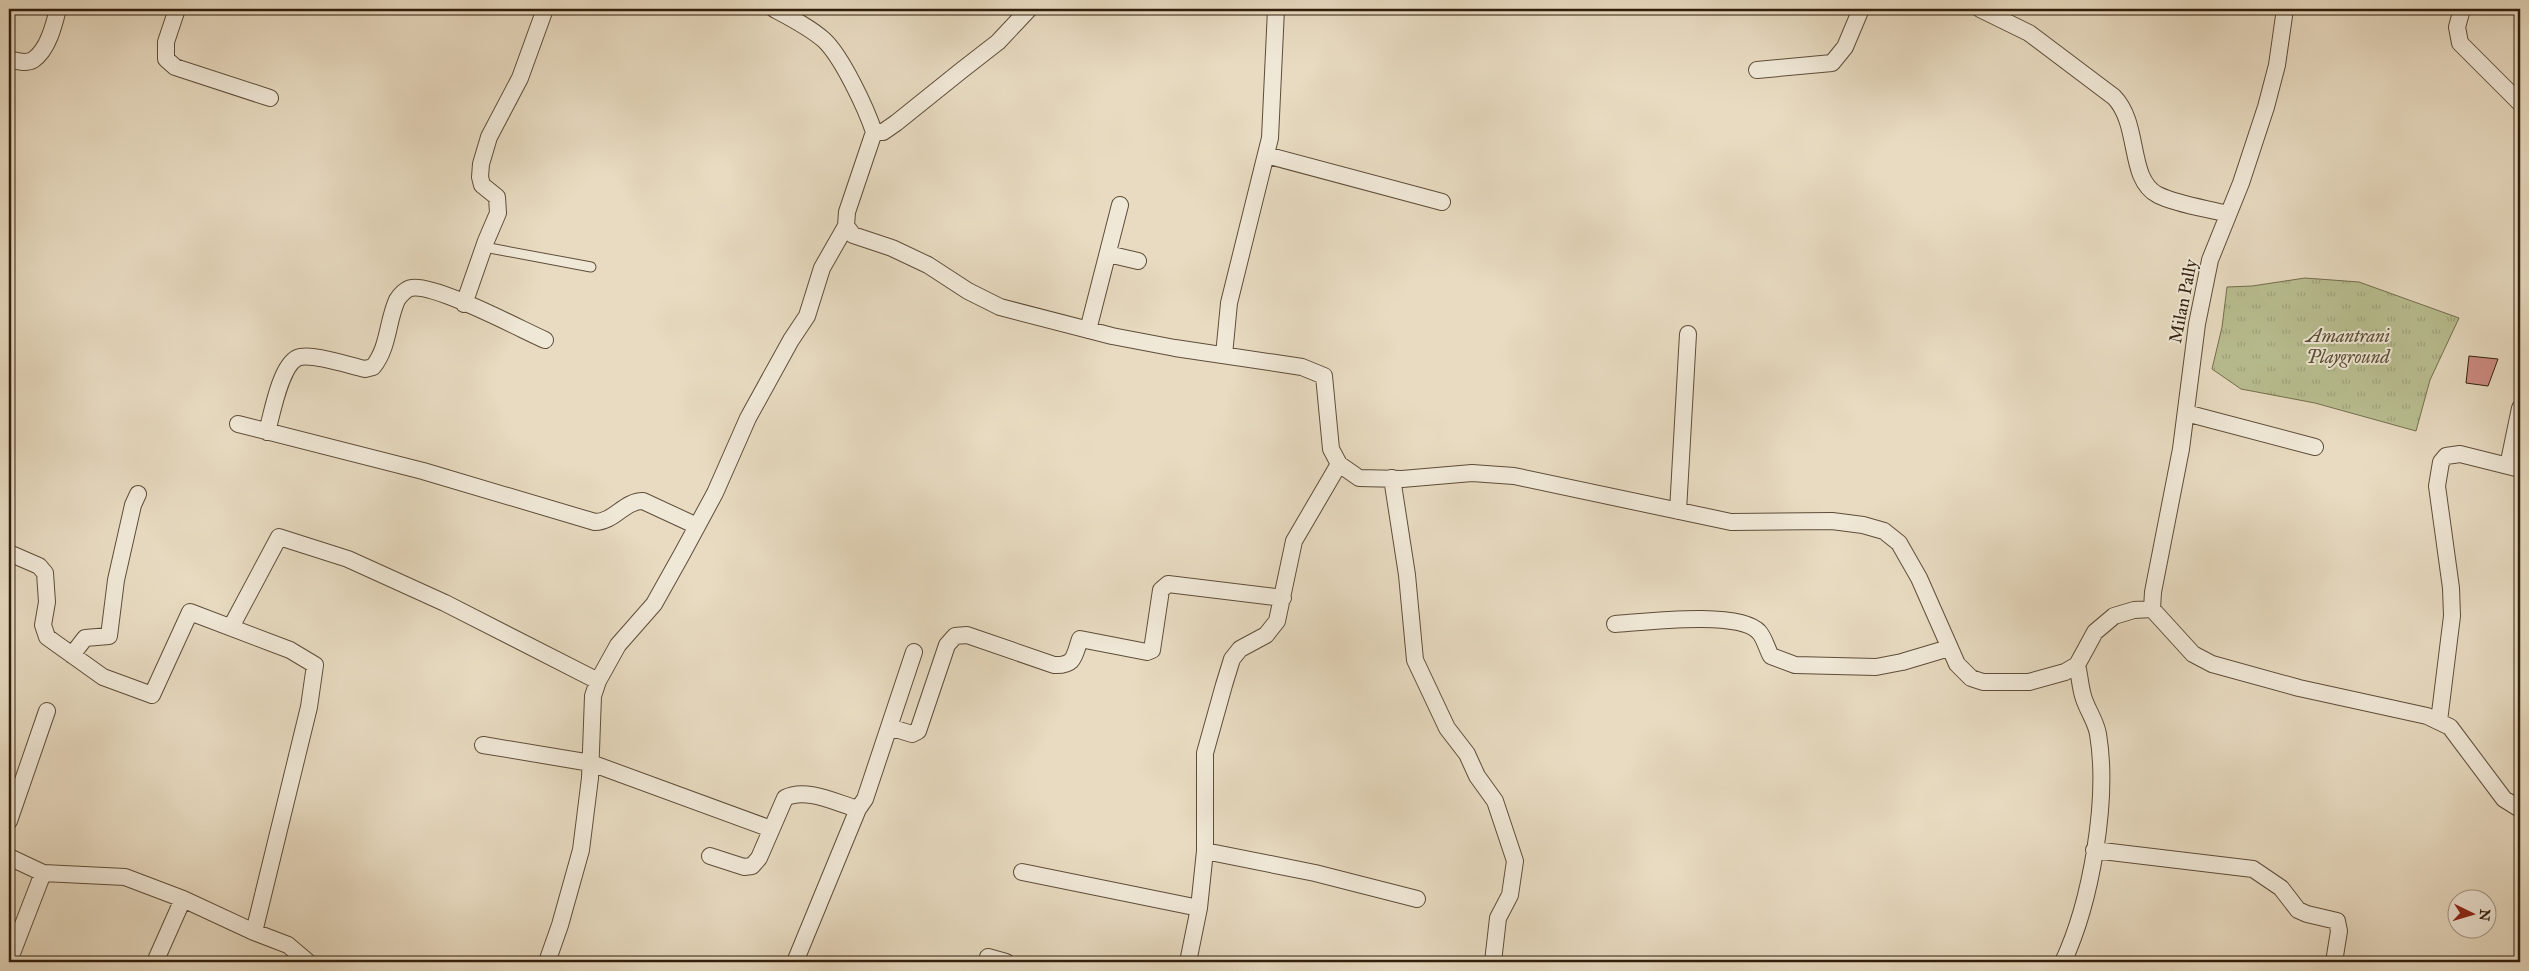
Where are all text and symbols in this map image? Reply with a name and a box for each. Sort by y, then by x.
street label: Milan Pally [2164,257,2202,345]
park label: Amantrani Playground [2304,325,2391,368]
north arrow [2446,888,2496,938]
text: N [2475,908,2493,922]

